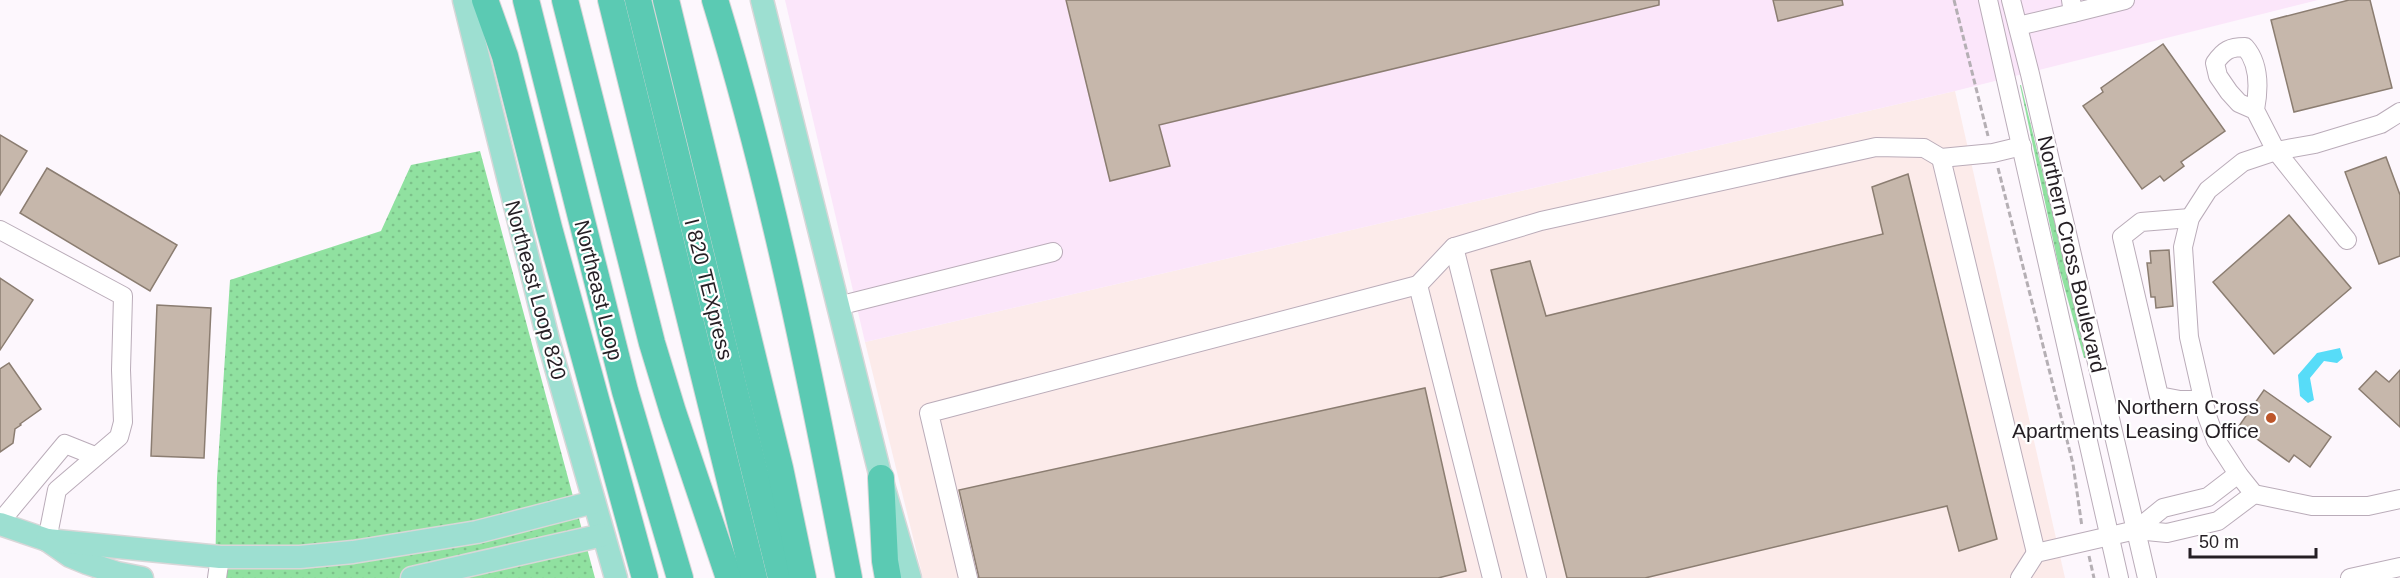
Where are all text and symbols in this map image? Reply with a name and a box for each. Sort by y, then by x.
street label: Northern Cross Boulevard [2033,133,2111,375]
street label: Northeast Loop 820 [501,198,571,382]
street label: I 820 TEXpress [680,216,738,362]
street label: Northeast Loop [570,218,628,362]
place label: Northern Cross Apartments Leasing Office [2012,395,2259,442]
marker: Northern Cross Apartments Leasing Office [2264,411,2278,425]
scale bar [2190,521,2316,559]
text: 50 m [2199,532,2239,552]

